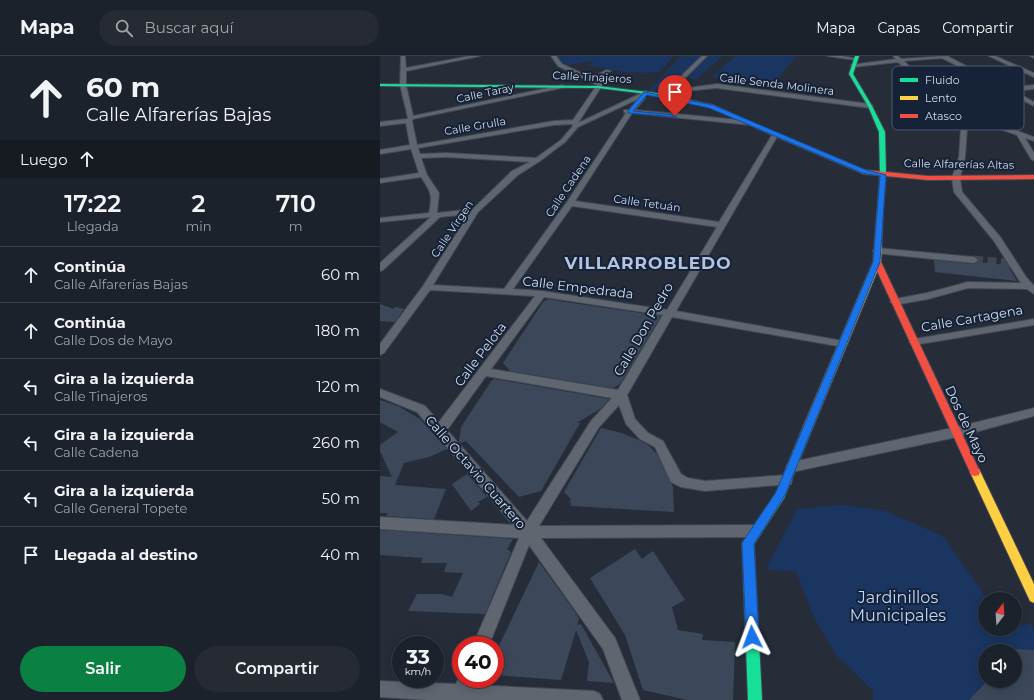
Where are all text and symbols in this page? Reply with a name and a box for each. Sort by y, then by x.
search box [99,10,379,46]
text: Mapa [20,16,75,39]
icon: search [113,17,135,39]
text: Buscar aquí [145,18,234,37]
text: Mapa [816,19,856,37]
text: Capas [878,19,920,37]
text: Compartir [942,19,1014,37]
legend [892,66,1024,130]
street label: Calle Tinajeros [552,68,632,86]
text: 60 m [86,70,160,104]
street label: Calle Senda Molinera [719,70,835,98]
icon: ahead [20,72,72,124]
text: Fluido [925,73,960,87]
pin [658,75,692,116]
street label: Calle Taray [455,80,515,106]
icon: arrive [664,81,686,103]
text: Lento [925,91,957,105]
text: Calle Alfarerías Bajas [86,104,271,126]
text: Atasco [925,109,962,123]
street label: Calle Grulla [443,114,507,138]
icon: ahead [76,148,98,170]
text: Luego [20,150,68,169]
street label: Calle Cadena [542,152,594,220]
street label: Calle Alfarerías Altas [904,156,1015,172]
text: 17:22 [64,189,121,218]
text: 2 [191,189,205,218]
text: 710 [276,189,316,218]
street label: Calle Tetuán [612,191,682,215]
street label: Calle Virgen [428,198,476,260]
text: Llegada [67,218,119,234]
text: min [185,218,211,234]
text: m [289,218,303,234]
district label: VILLARROBLEDO [563,253,732,273]
text: Continúa [54,257,126,276]
icon: ahead [20,264,42,286]
text: 60 m [321,265,360,284]
street label: Calle Empedrada [522,272,634,302]
text: Calle Alfarerías Bajas [54,276,188,292]
street label: Calle Don Pedro [610,279,676,379]
street label: Calle Cartagena [920,301,1024,335]
text: Continúa [54,313,126,332]
street label: Calle Pelota [451,319,509,389]
icon: ahead [20,320,42,342]
text: 180 m [315,321,360,340]
text: Calle Dos de Mayo [54,332,173,348]
text: Gira a la izquierda [54,369,194,388]
icon: left [20,376,42,398]
text: 120 m [316,377,360,396]
street label: Dos de Mayo [942,383,992,465]
text: Calle Tinajeros [54,388,147,404]
street label: Calle Octavio Cuartero [422,412,530,532]
text: Gira a la izquierda [54,425,194,444]
icon: left [20,432,42,454]
text: 260 m [313,433,360,452]
text: Calle Cadena [54,444,139,460]
text: Gira a la izquierda [54,481,194,500]
icon: left [20,488,42,510]
text: 50 m [322,489,360,508]
text: Calle General Topete [54,500,187,516]
icon: arrive [20,544,42,566]
text: Llegada al destino [54,545,198,564]
text: 40 m [320,545,360,564]
park label: Jardinillos Municipales [850,588,946,625]
north arrow [978,592,1022,636]
map controls [978,592,1022,688]
position arrow [731,616,773,658]
speed limit sign: 40 [452,636,504,688]
button: sound [978,644,1022,688]
text: 33 [406,645,430,669]
button: Salir [20,646,186,692]
button: Compartir [194,646,360,692]
text: km/h [405,665,431,678]

